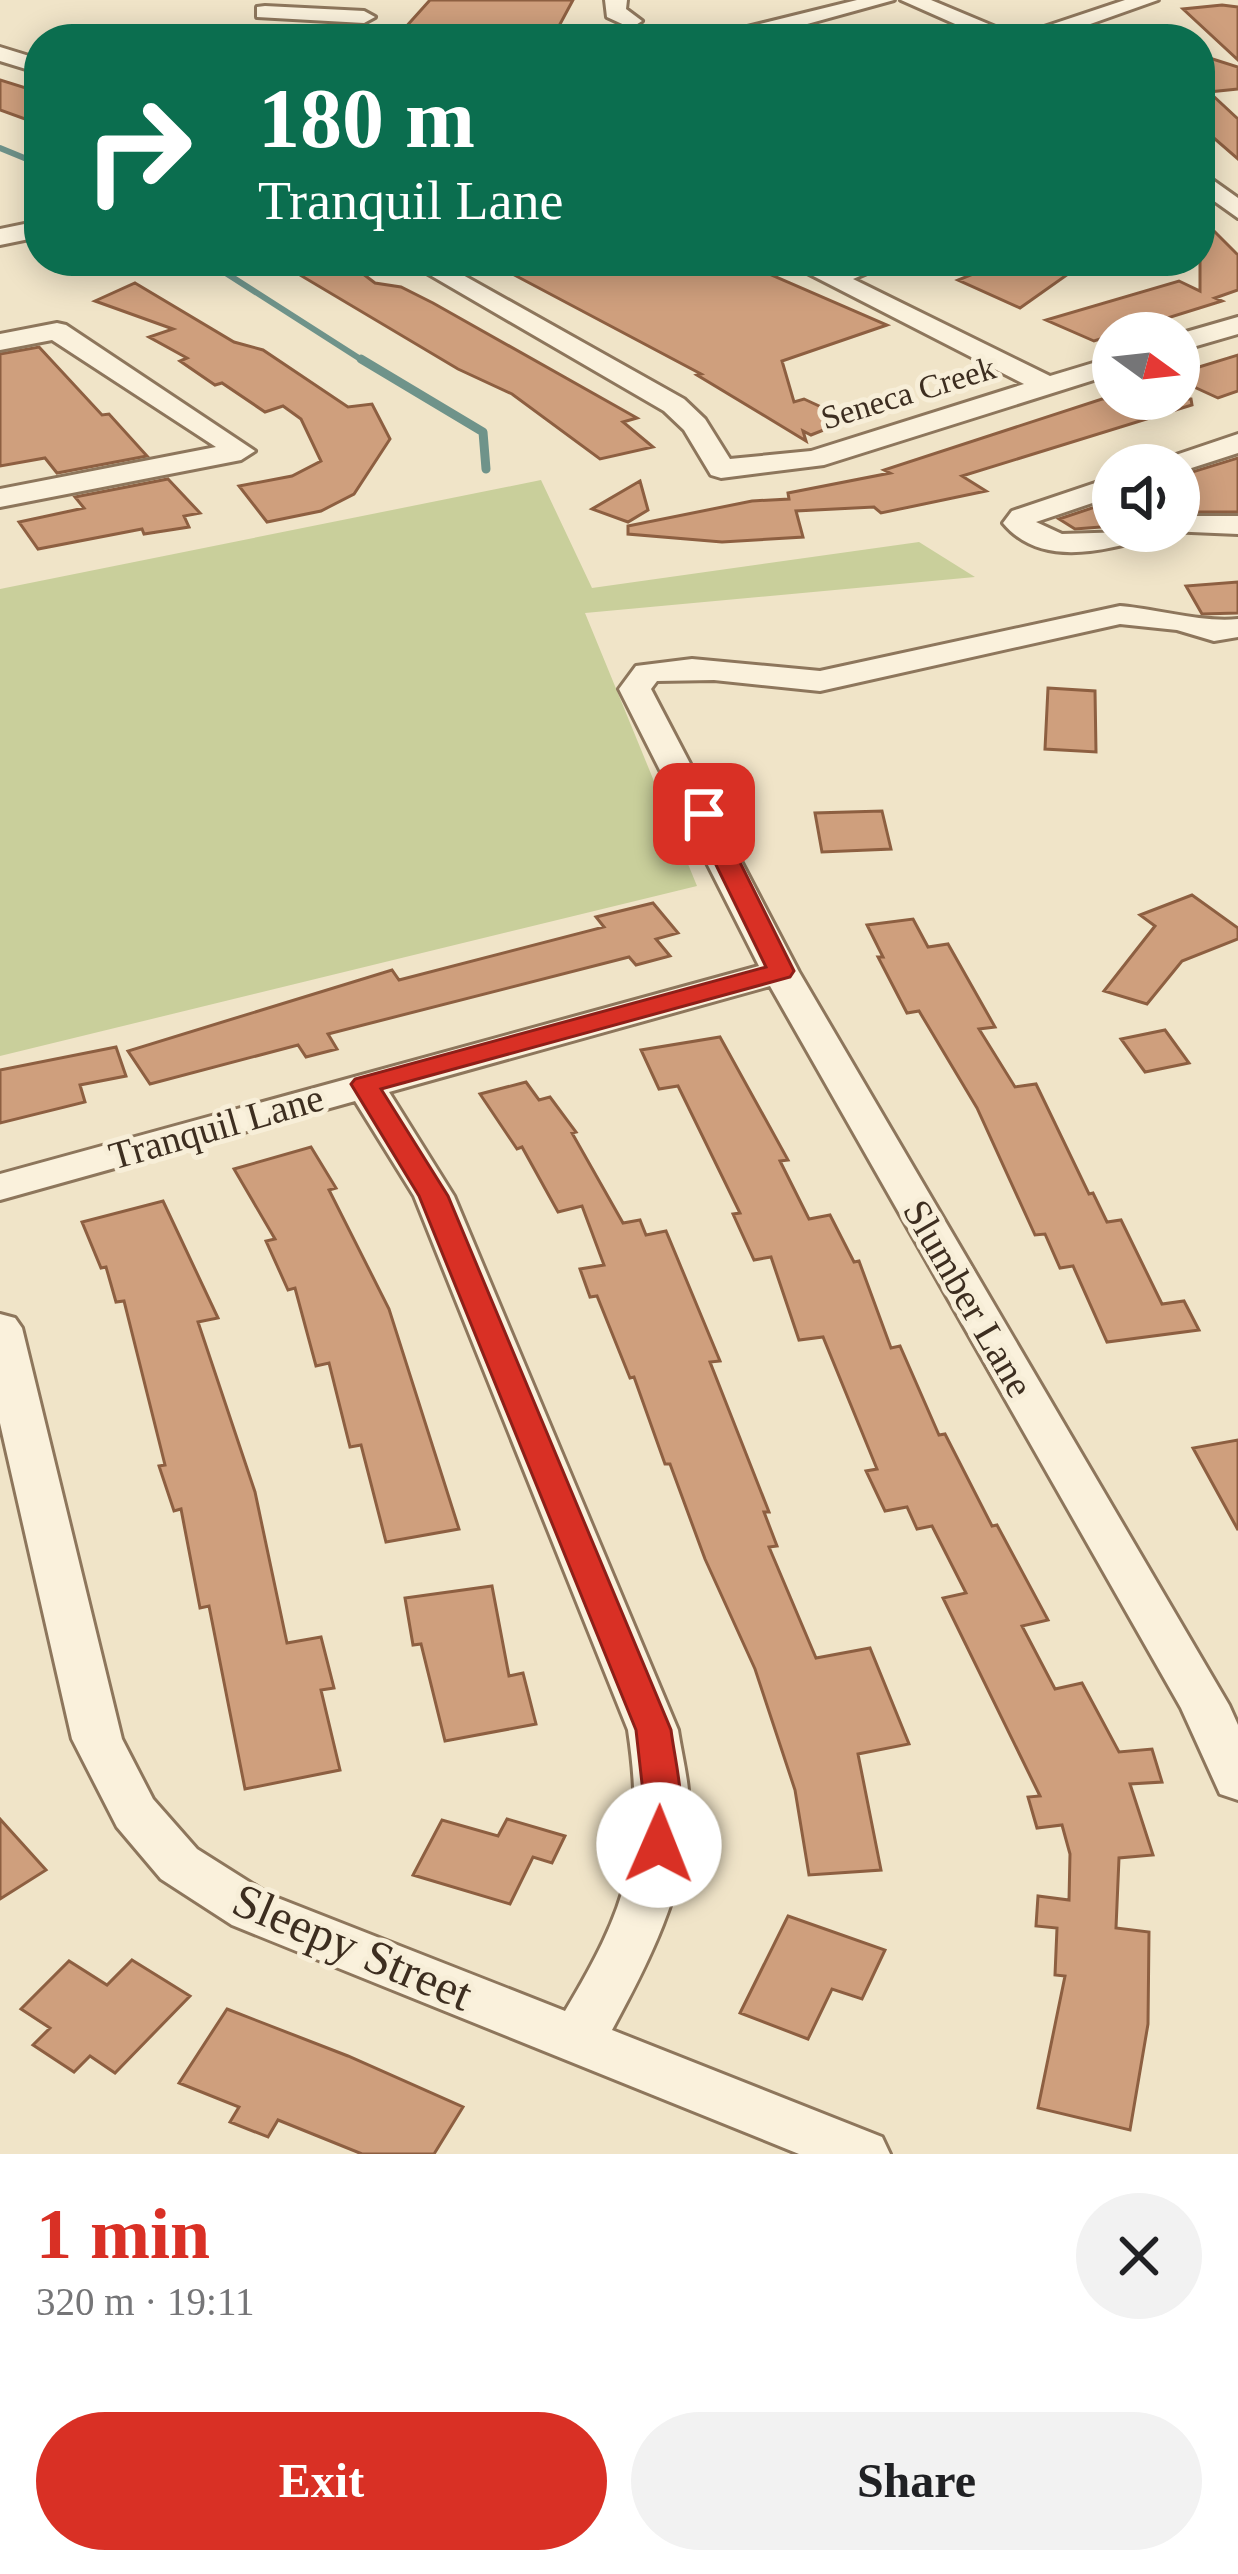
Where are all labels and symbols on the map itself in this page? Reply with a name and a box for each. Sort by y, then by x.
north arrow [1092,312,1200,420]
street label: Seneca Creek [817,349,1000,437]
pin [653,763,755,865]
street label: Tranquil Lane [104,1075,328,1179]
street label: Slumber Lane [895,1192,1042,1404]
position arrow [596,1782,722,1908]
street label: Sleepy Street [225,1872,481,2021]

